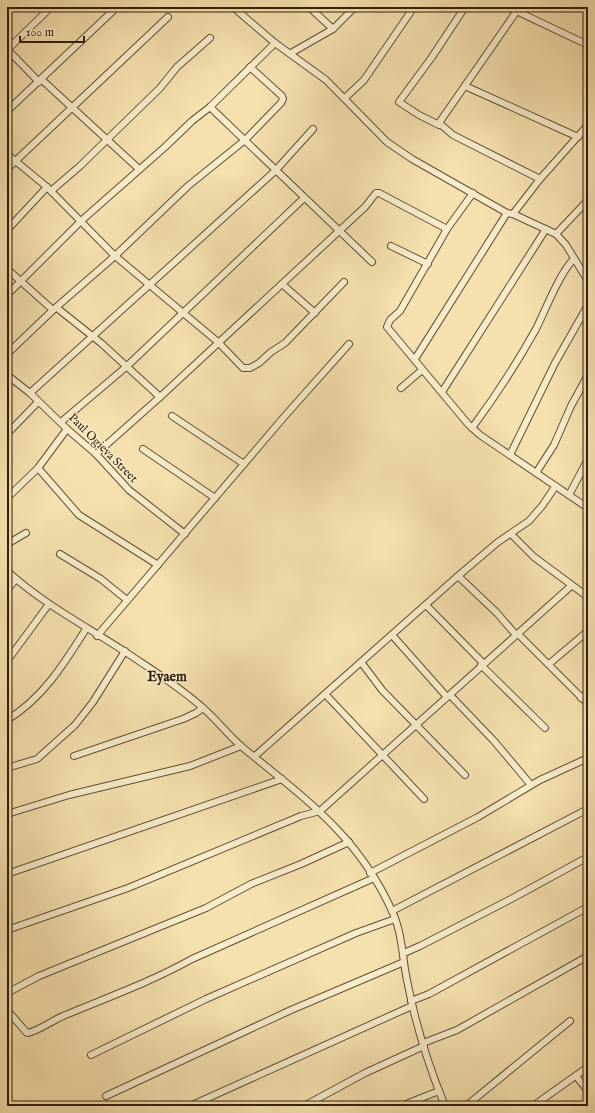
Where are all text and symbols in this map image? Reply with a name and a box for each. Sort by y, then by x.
scale bar [20,18,84,44]
text: 100 m [26,25,54,40]
street label: Paul Ogieva Street [65,410,141,486]
district label: Eyaem [147,668,187,686]

